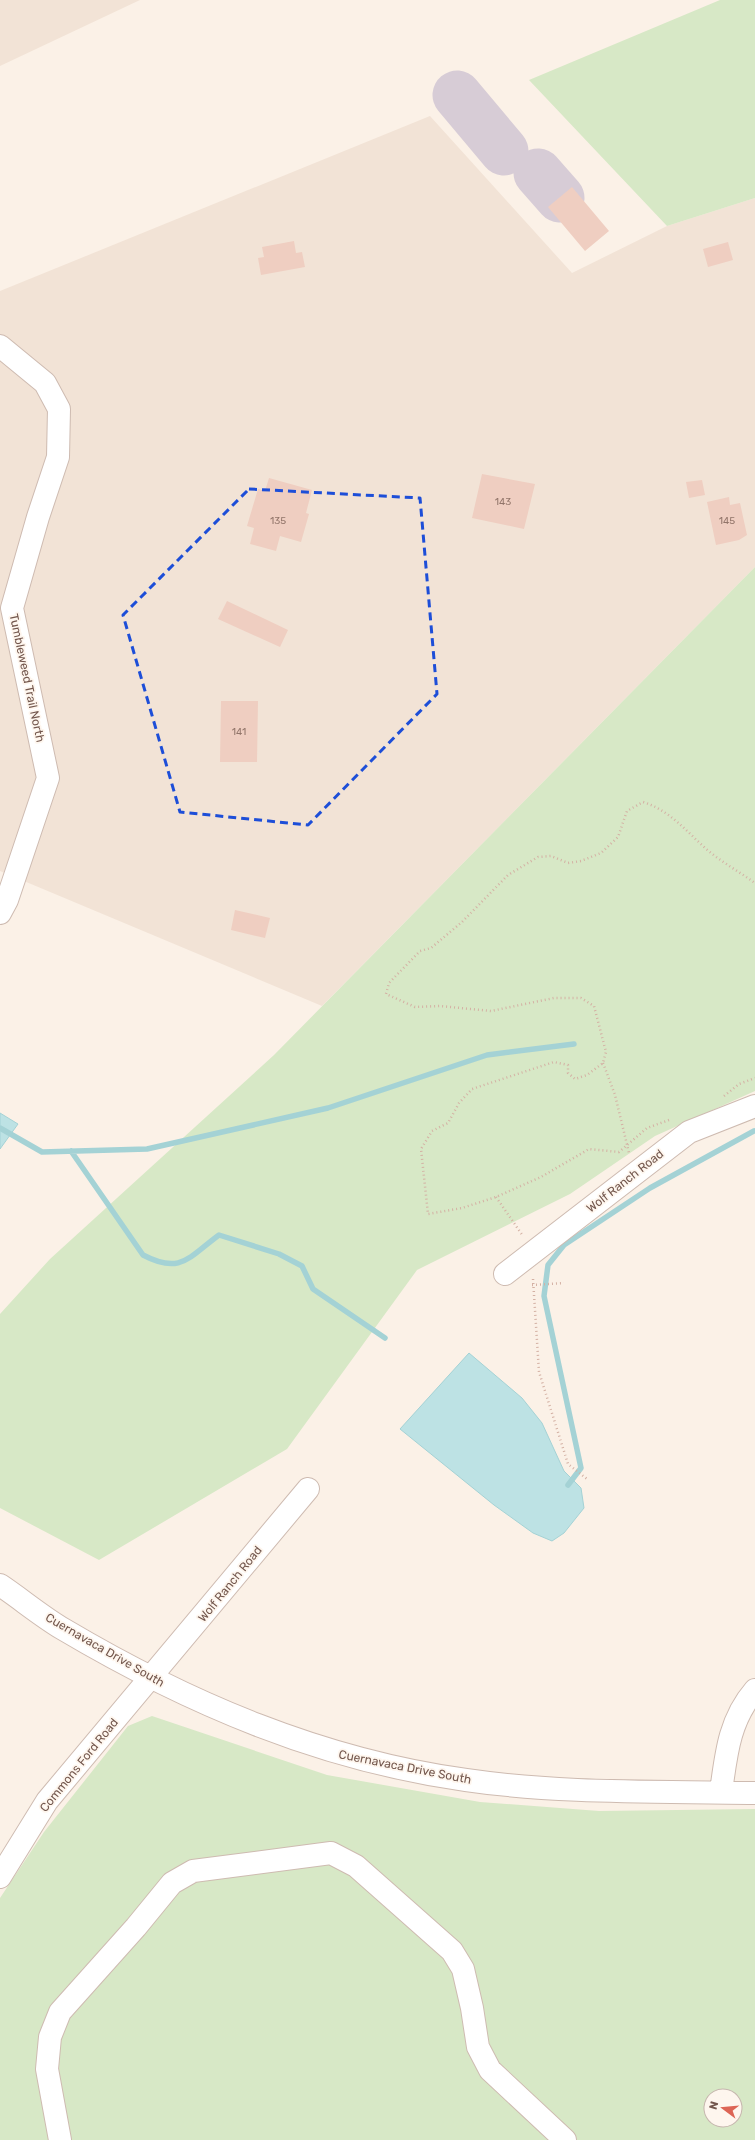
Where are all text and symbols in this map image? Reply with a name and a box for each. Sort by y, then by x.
house number: 143 [495,496,511,508]
house number: 135 [270,515,286,527]
house number: 145 [719,515,735,527]
street label: Tumbleweed Trail North [7,613,47,743]
house number: 141 [232,726,246,738]
street label: Wolf Ranch Road [584,1147,666,1215]
street label: Wolf Ranch Road [195,1543,265,1625]
street label: Cuernavaca Drive South [43,1610,167,1690]
street label: Commons Ford Road [37,1715,121,1815]
street label: Cuernavaca Drive South [337,1747,473,1787]
north arrow [703,2088,743,2128]
text: N [707,2100,721,2111]

